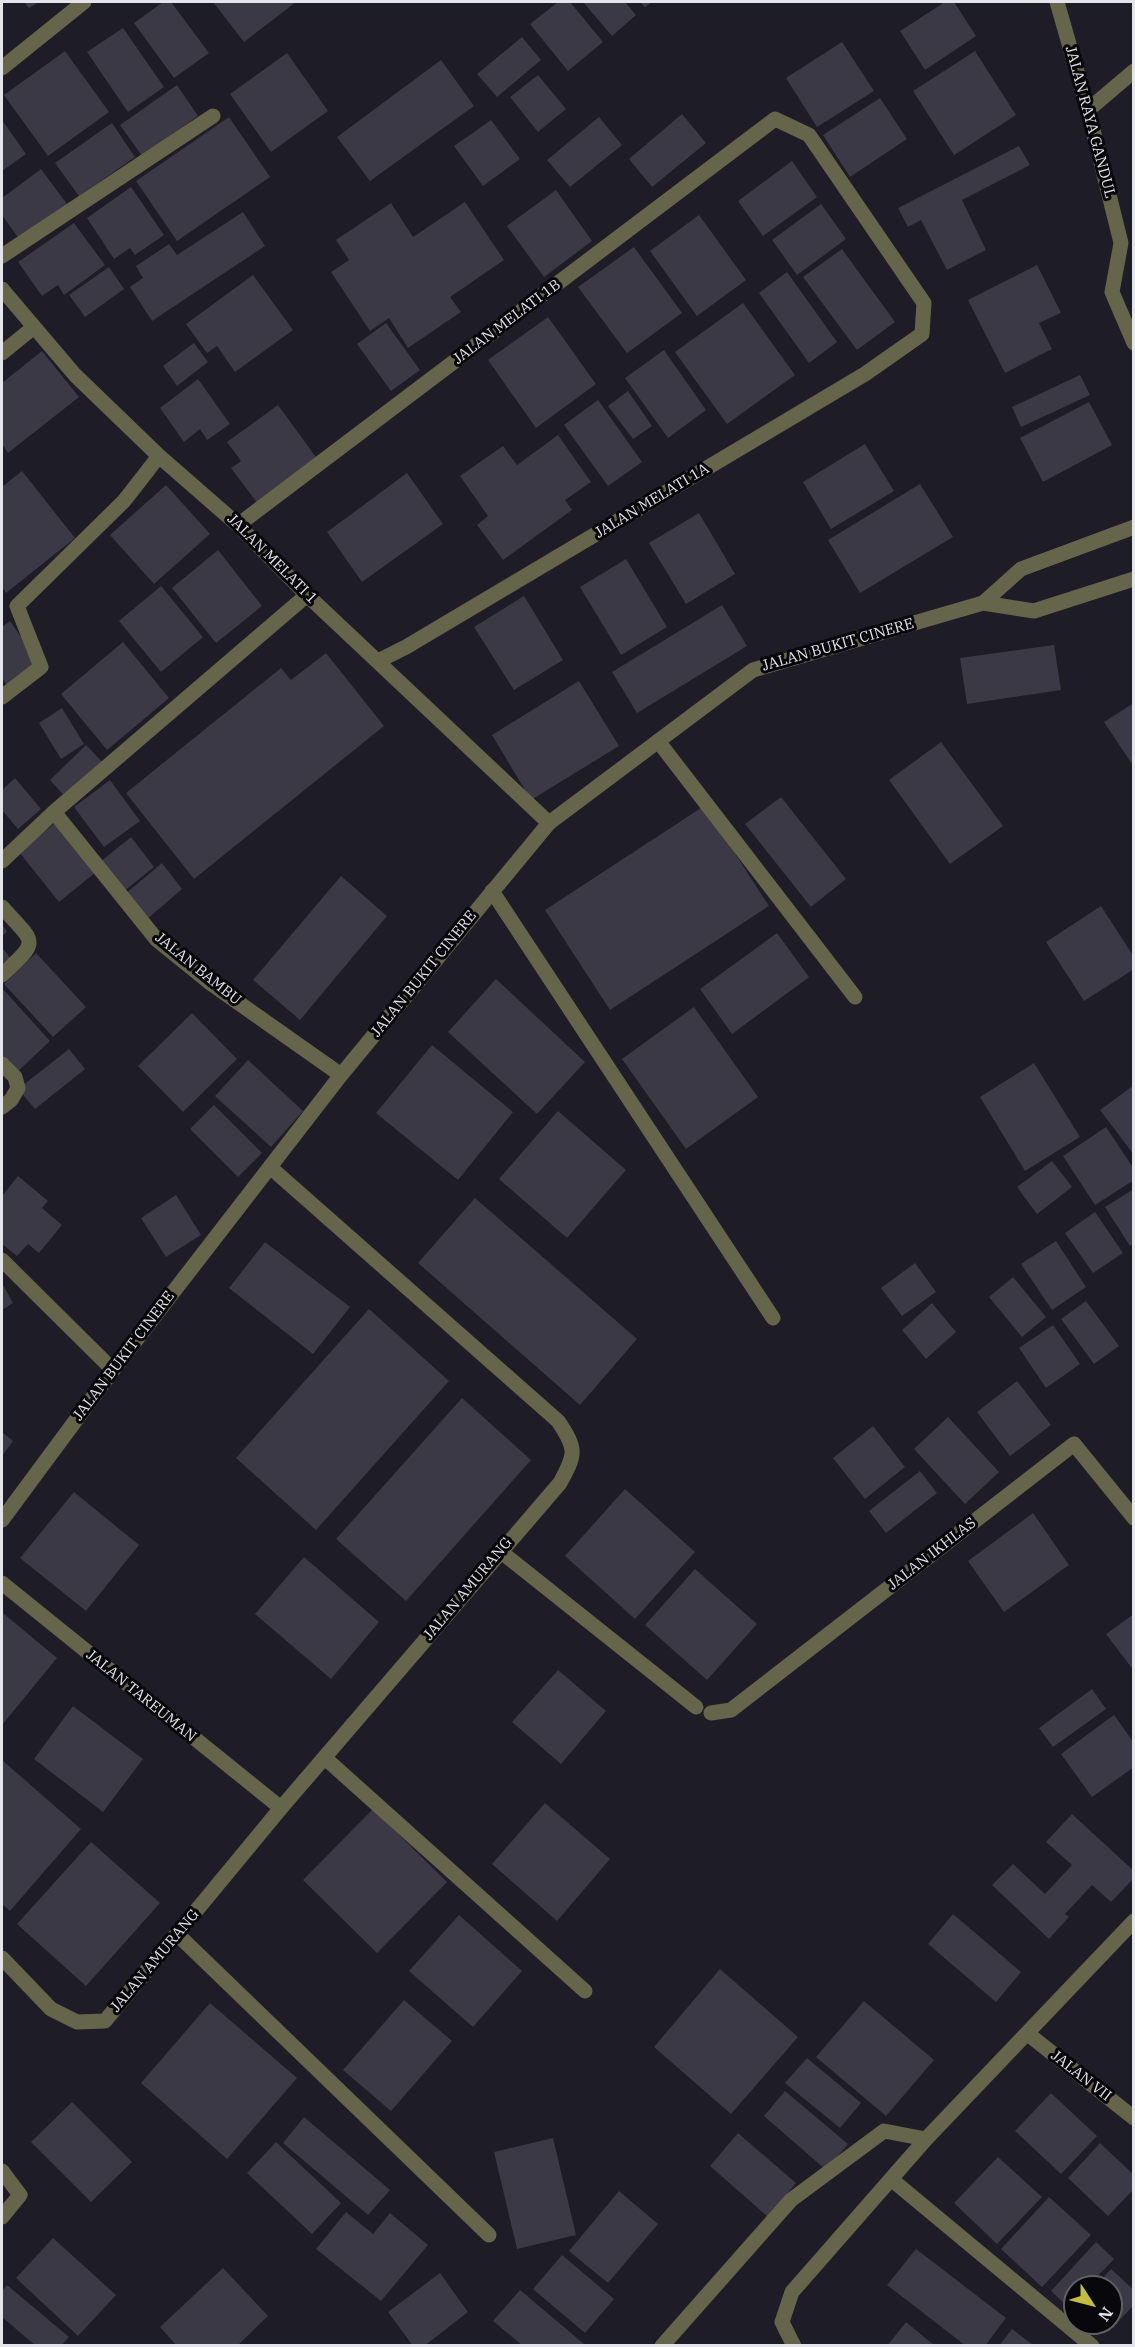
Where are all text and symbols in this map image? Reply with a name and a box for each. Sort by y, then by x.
street label: JALAN RAYA GANDUL [1061,44,1119,200]
street label: JALAN MELATI 1B [450,276,564,368]
street label: JALAN MELATI 1A [592,460,712,542]
street label: JALAN MELATI 1 [223,510,321,608]
street label: JALAN BUKIT CINERE [760,615,916,675]
street label: JALAN BUKIT CINERE [368,907,480,1041]
street label: JALAN BAMBU [151,929,245,1009]
street label: JALAN BUKIT CINERE [69,1288,179,1424]
street label: JALAN IKHLAS [884,1514,980,1594]
street label: JALAN AMURANG [420,1534,516,1644]
street label: JALAN TAREUMAN [82,1646,200,1746]
street label: JALAN AMURANG [107,1906,203,2016]
street label: JALAN VII [1047,2047,1115,2105]
north arrow [1063,2275,1123,2335]
text: N [1094,2303,1118,2325]

